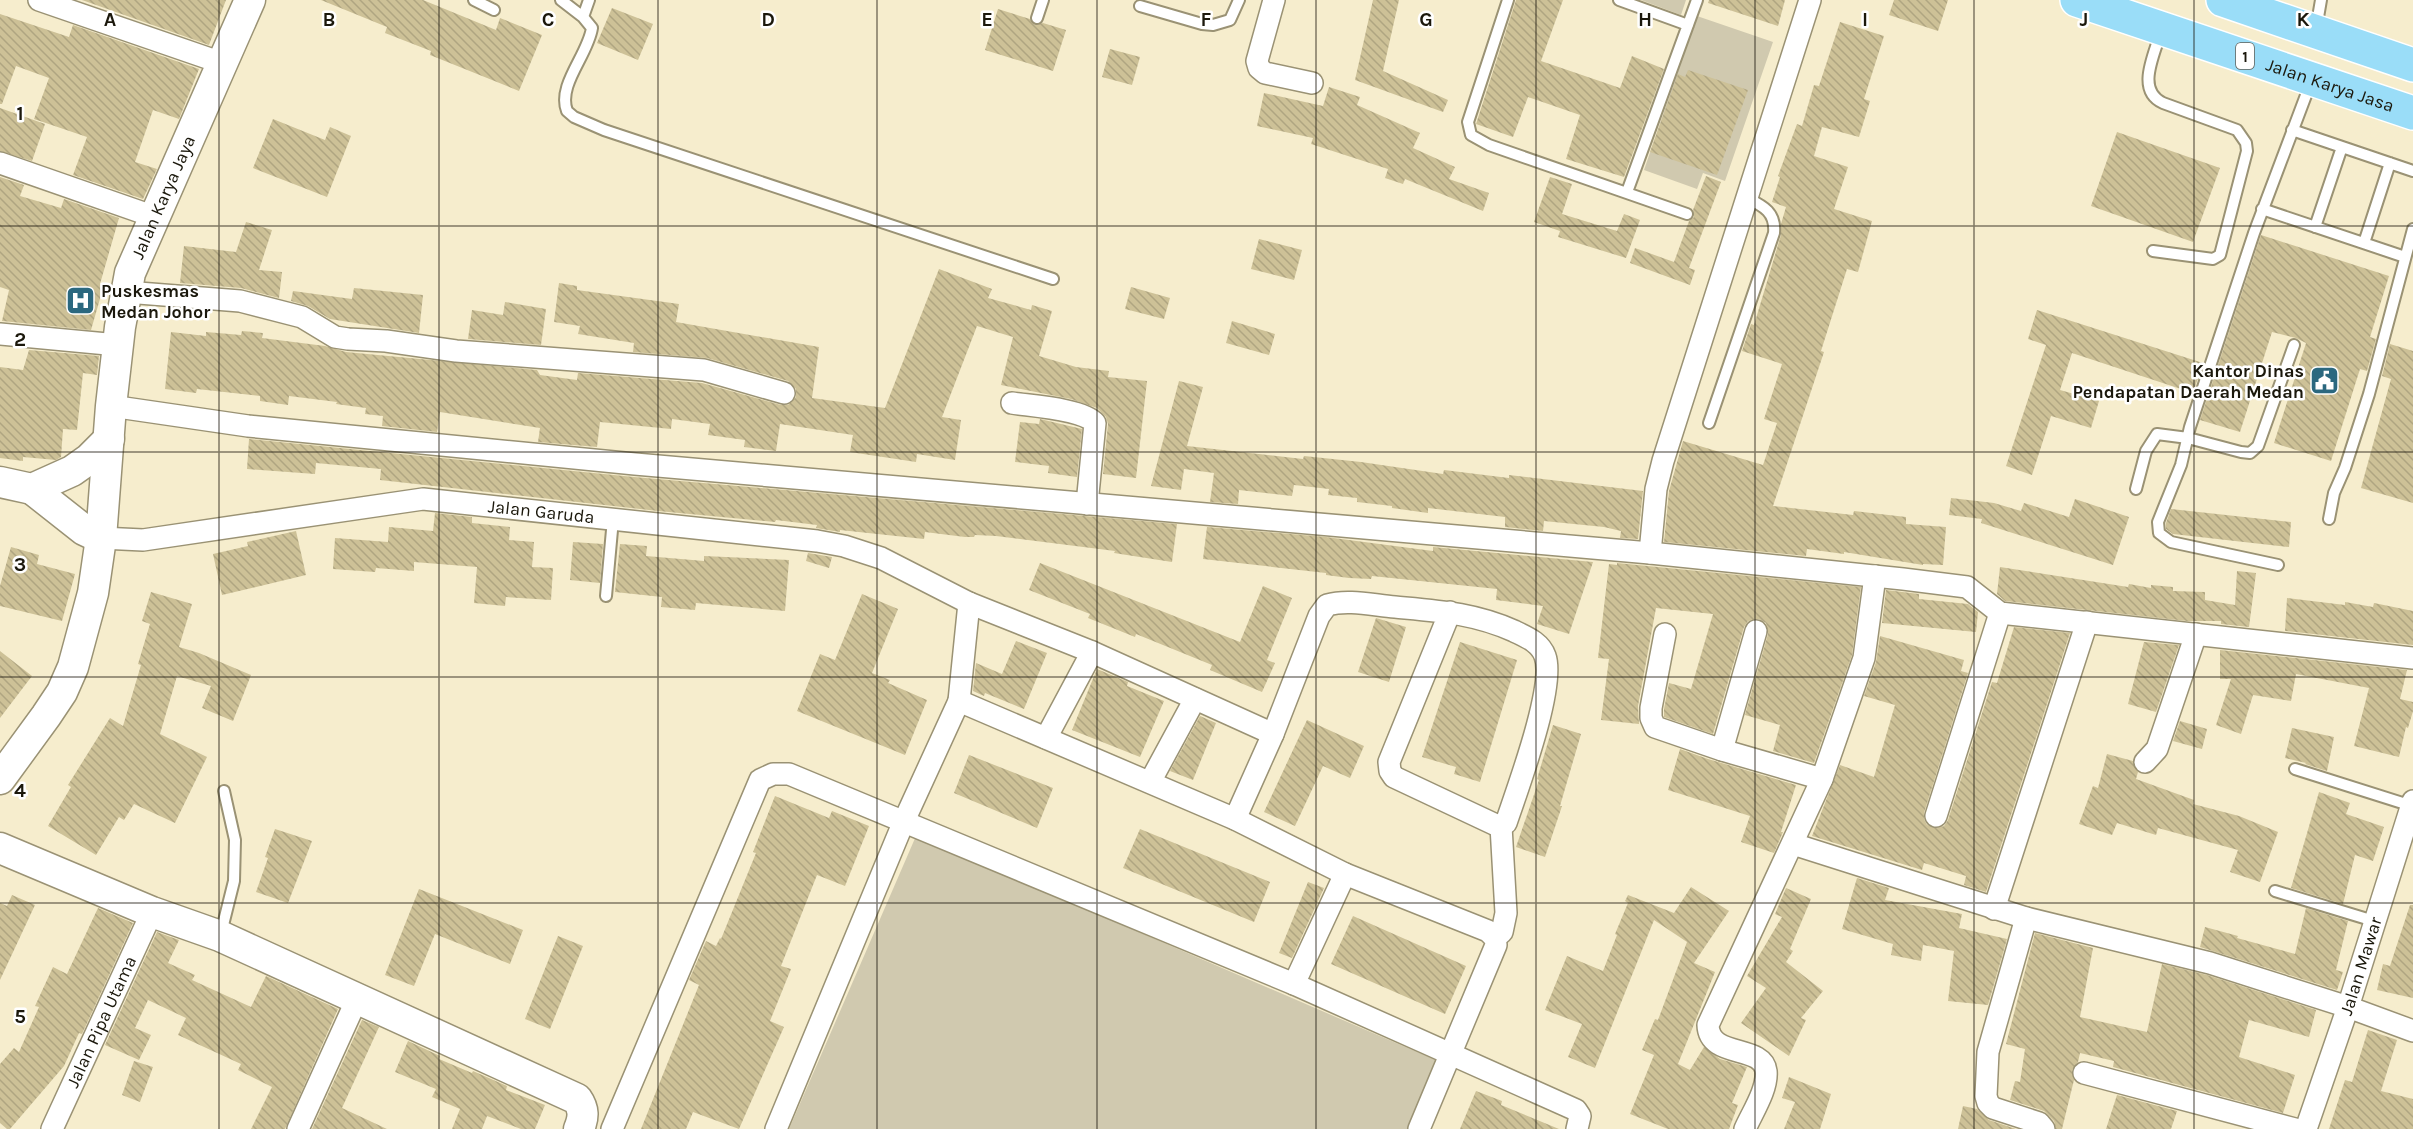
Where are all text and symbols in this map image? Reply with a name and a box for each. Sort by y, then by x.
text: A [104,8,117,31]
text: B [323,8,335,31]
text: C [542,8,554,31]
text: D [761,8,775,31]
text: E [981,8,993,31]
text: F [1201,8,1212,31]
text: G [1419,8,1433,31]
text: H [1638,8,1652,31]
text: I [1862,8,1868,31]
text: J [2080,8,2088,31]
text: K [2296,8,2310,31]
road number: 1 [2236,43,2254,69]
street label: Jalan Karya Jasa [2263,53,2397,117]
text: 1 [16,102,24,125]
street label: Jalan Karya Jaya [127,132,200,262]
place label: Puskesmas Medan Johor [101,280,210,323]
hospital icon: Puskesmas Medan Johor [64,285,96,317]
text: 2 [14,328,26,351]
place label: Kantor Dinas Pendapatan Daerah Medan [2072,360,2304,403]
public building icon: Kantor Dinas Pendapatan Daerah Medan [2309,365,2341,397]
street label: Jalan Garuda [487,495,596,528]
text: 3 [14,553,26,576]
text: 4 [14,779,26,802]
street label: Jalan Mawar [2335,914,2387,1018]
street label: Jalan Pipa Utama [62,952,141,1091]
text: 5 [14,1005,26,1028]

